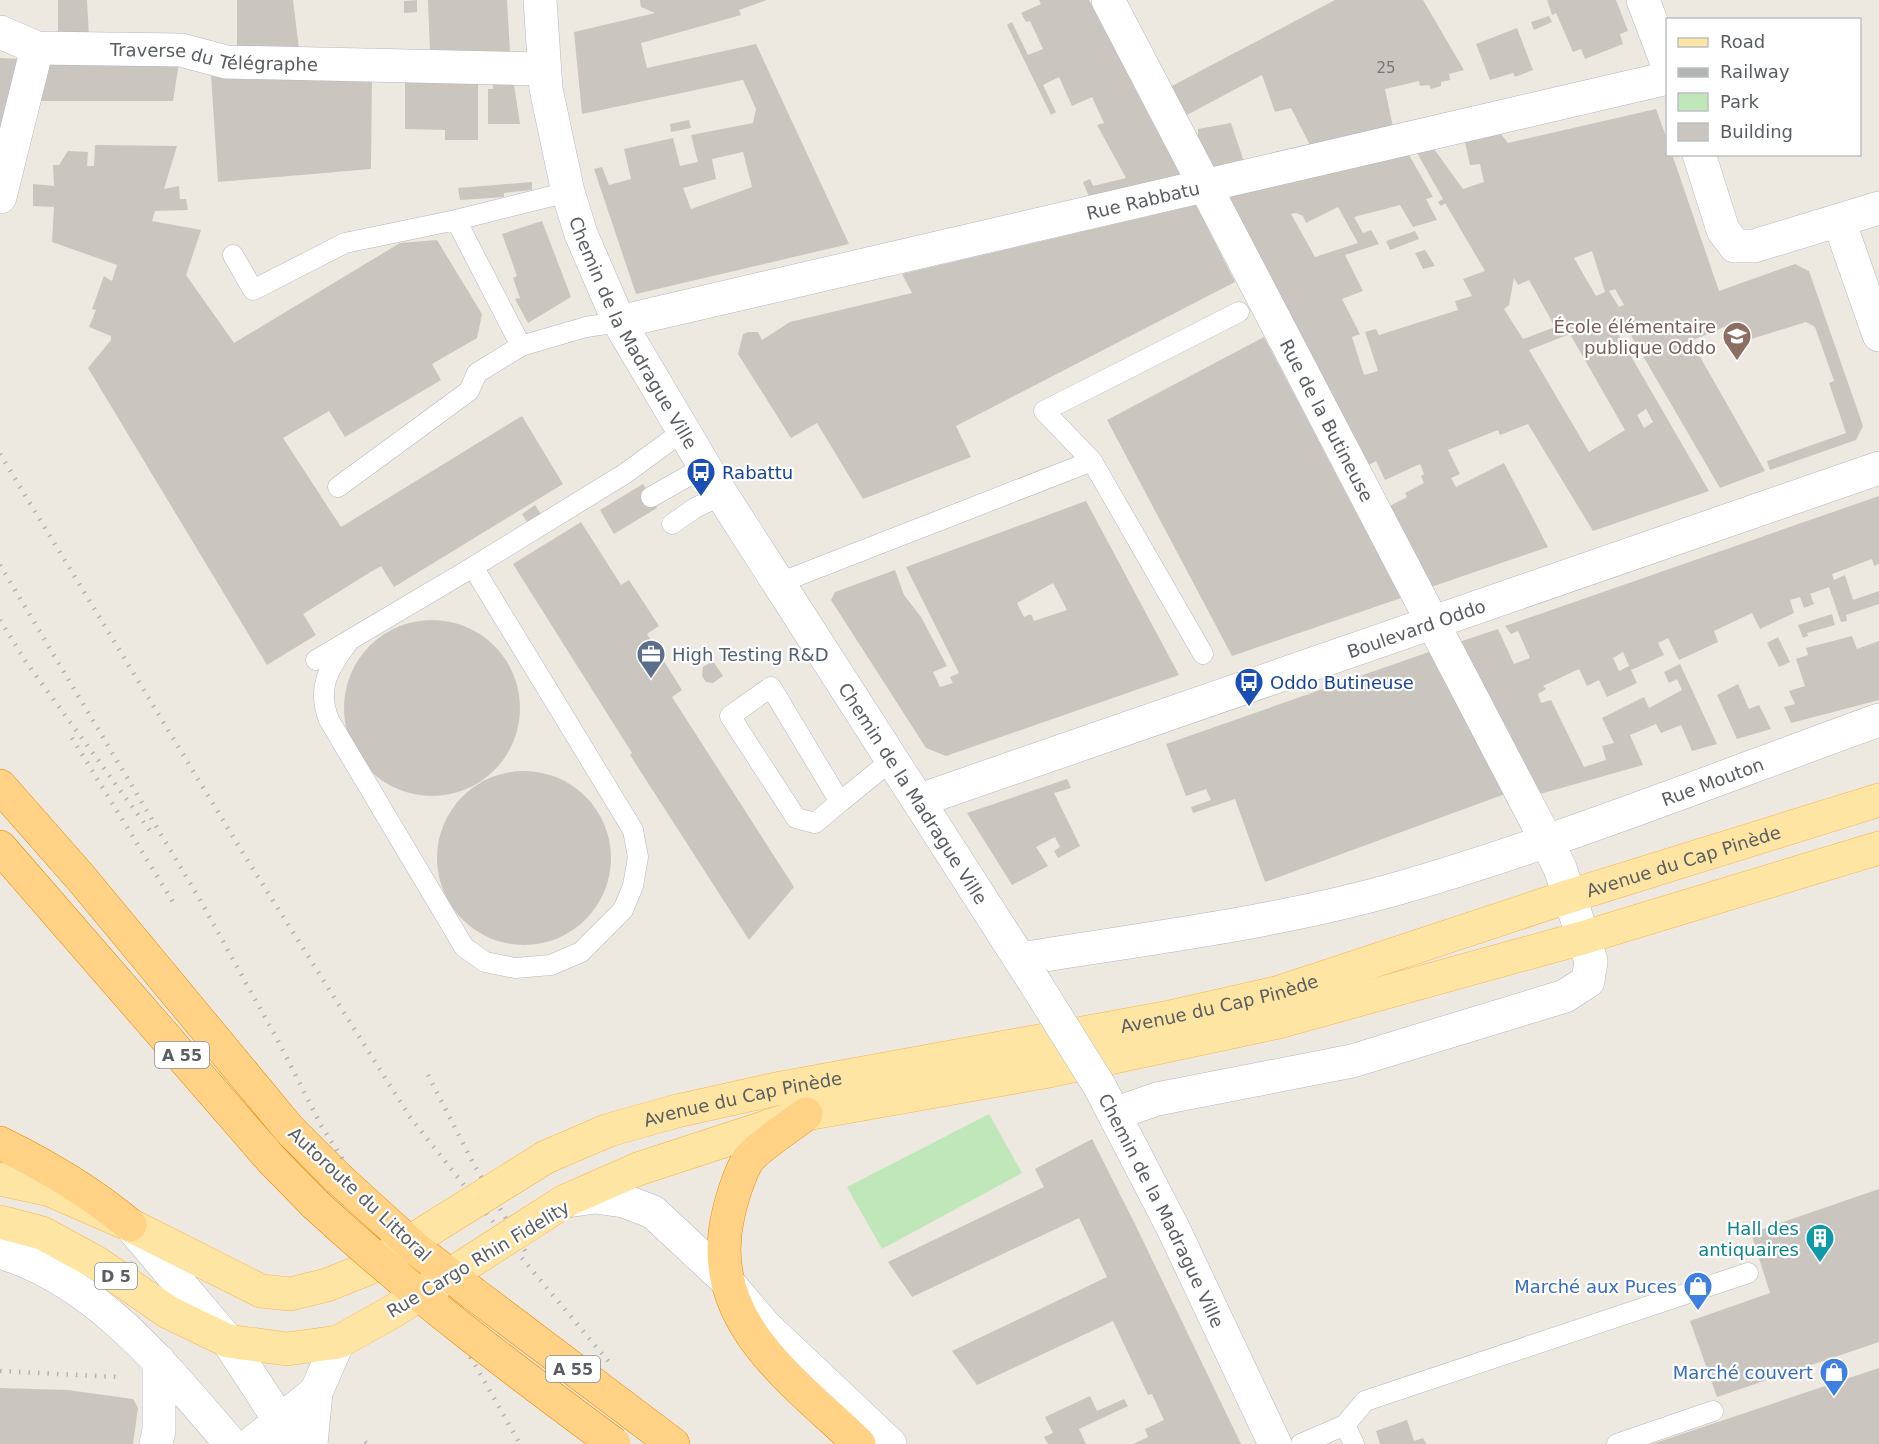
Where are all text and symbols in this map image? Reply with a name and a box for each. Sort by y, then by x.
legend [1666,18,1861,156]
text: Road [1720,31,1765,52]
street label: Traverse du Télégraphe [109,38,318,75]
house number: 25 [1376,59,1396,77]
text: Railway [1720,61,1790,82]
text: Park [1720,91,1759,112]
text: Building [1720,121,1793,142]
street label: Rue Rabbatu [1084,177,1202,223]
street label: Chemin de la Madrague Ville [566,214,702,452]
place label: École élémentaire publique Oddo [1554,316,1716,358]
school or university icon: École élémentaire publique Oddo [1721,320,1753,362]
street label: Rue de la Butineuse [1276,336,1378,505]
bus stop icon: Rabattu [685,456,717,498]
place label: Rabattu [722,462,793,483]
street label: Boulevard Oddo [1344,595,1488,662]
office icon: High Testing R&D [635,638,667,680]
place label: High Testing R&D [672,644,829,665]
bus stop icon: Oddo Butineuse [1233,666,1265,708]
place label: Oddo Butineuse [1270,672,1414,693]
street label: Chemin de la Madrague Ville [835,679,992,908]
street label: Rue Mouton [1658,753,1766,810]
street label: Avenue du Cap Pinède [1583,821,1783,901]
street label: Avenue du Cap Pinède [1119,970,1321,1036]
road number: A 55 [155,1042,209,1068]
street label: Avenue du Cap Pinède [641,1067,844,1130]
street label: Chemin de la Madrague Ville [1095,1090,1229,1331]
street label: Autoroute du Littoral [284,1122,436,1266]
street label: Rue Cargo Rhin Fidelity [383,1196,573,1322]
place label: Hall des antiquaires [1698,1218,1799,1260]
building icon: Hall des antiquaires [1804,1222,1836,1264]
road number: D 5 [95,1263,137,1289]
shop icon: Marché aux Puces [1682,1270,1714,1312]
place label: Marché aux Puces [1514,1276,1677,1297]
road number: A 55 [546,1356,600,1382]
shop icon: Marché couvert [1818,1356,1850,1398]
place label: Marché couvert [1673,1362,1813,1383]

